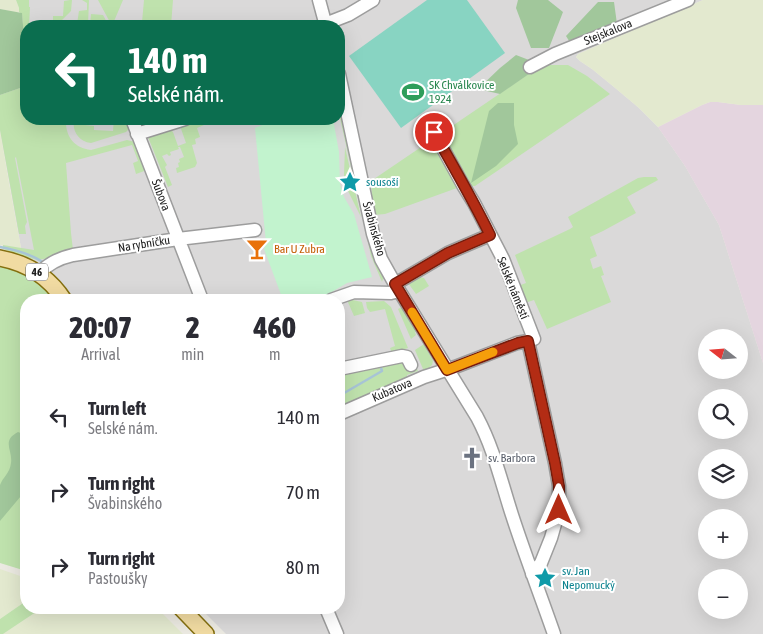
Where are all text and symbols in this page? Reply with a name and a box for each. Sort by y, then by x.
street label: Stejskalova [582,16,634,48]
icon: left [45,40,110,105]
text: 140 m [128,40,207,80]
place label: SK Chválkovice 1924 [429,78,495,106]
sports icon: SK Chválkovice 1924 [400,79,426,105]
text: Selské nám. [128,81,224,107]
pin [413,111,455,153]
icon: arrive [420,118,448,146]
place icon: sousoší [337,169,363,195]
place label: sousoší [366,175,399,189]
street label: Šubova [149,177,173,213]
street label: Švabinského [360,200,389,258]
street label: Na rybníčku [117,233,171,255]
bar icon: Bar U Zubra [244,236,270,262]
place label: Bar U Zubra [274,242,325,256]
street label: Selské náměstí [494,255,532,321]
road number: 46 [26,264,48,280]
text: 20:07 [69,310,132,344]
text: 2 [186,310,200,344]
text: 460 [253,310,296,344]
north arrow [698,329,748,379]
map controls [698,329,748,619]
text: Arrival [81,345,120,363]
text: min [181,345,204,363]
text: m [269,345,280,363]
street label: Kubatova [370,375,414,405]
button: search [698,389,748,439]
text: Turn left [88,397,146,419]
icon: left [45,403,73,431]
text: 140 m [277,406,320,428]
text: Selské nám. [88,419,158,437]
church icon: sv. Barbora [459,445,485,471]
button: layers [698,449,748,499]
place label: sv. Barbora [488,451,536,465]
text: Turn right [88,472,155,494]
icon: right [45,478,73,506]
text: 70 m [286,481,320,503]
position arrow [532,483,584,535]
text: Švabinského [88,494,162,512]
button: + [698,509,748,559]
text: Turn right [88,547,155,569]
icon: right [45,553,73,581]
text: 80 m [286,556,320,578]
place label: sv. Jan Nepomucký [562,564,615,592]
place icon: sv. Jan Nepomucký [532,565,558,591]
text: Pastoušky [88,569,148,587]
button: − [698,569,748,619]

